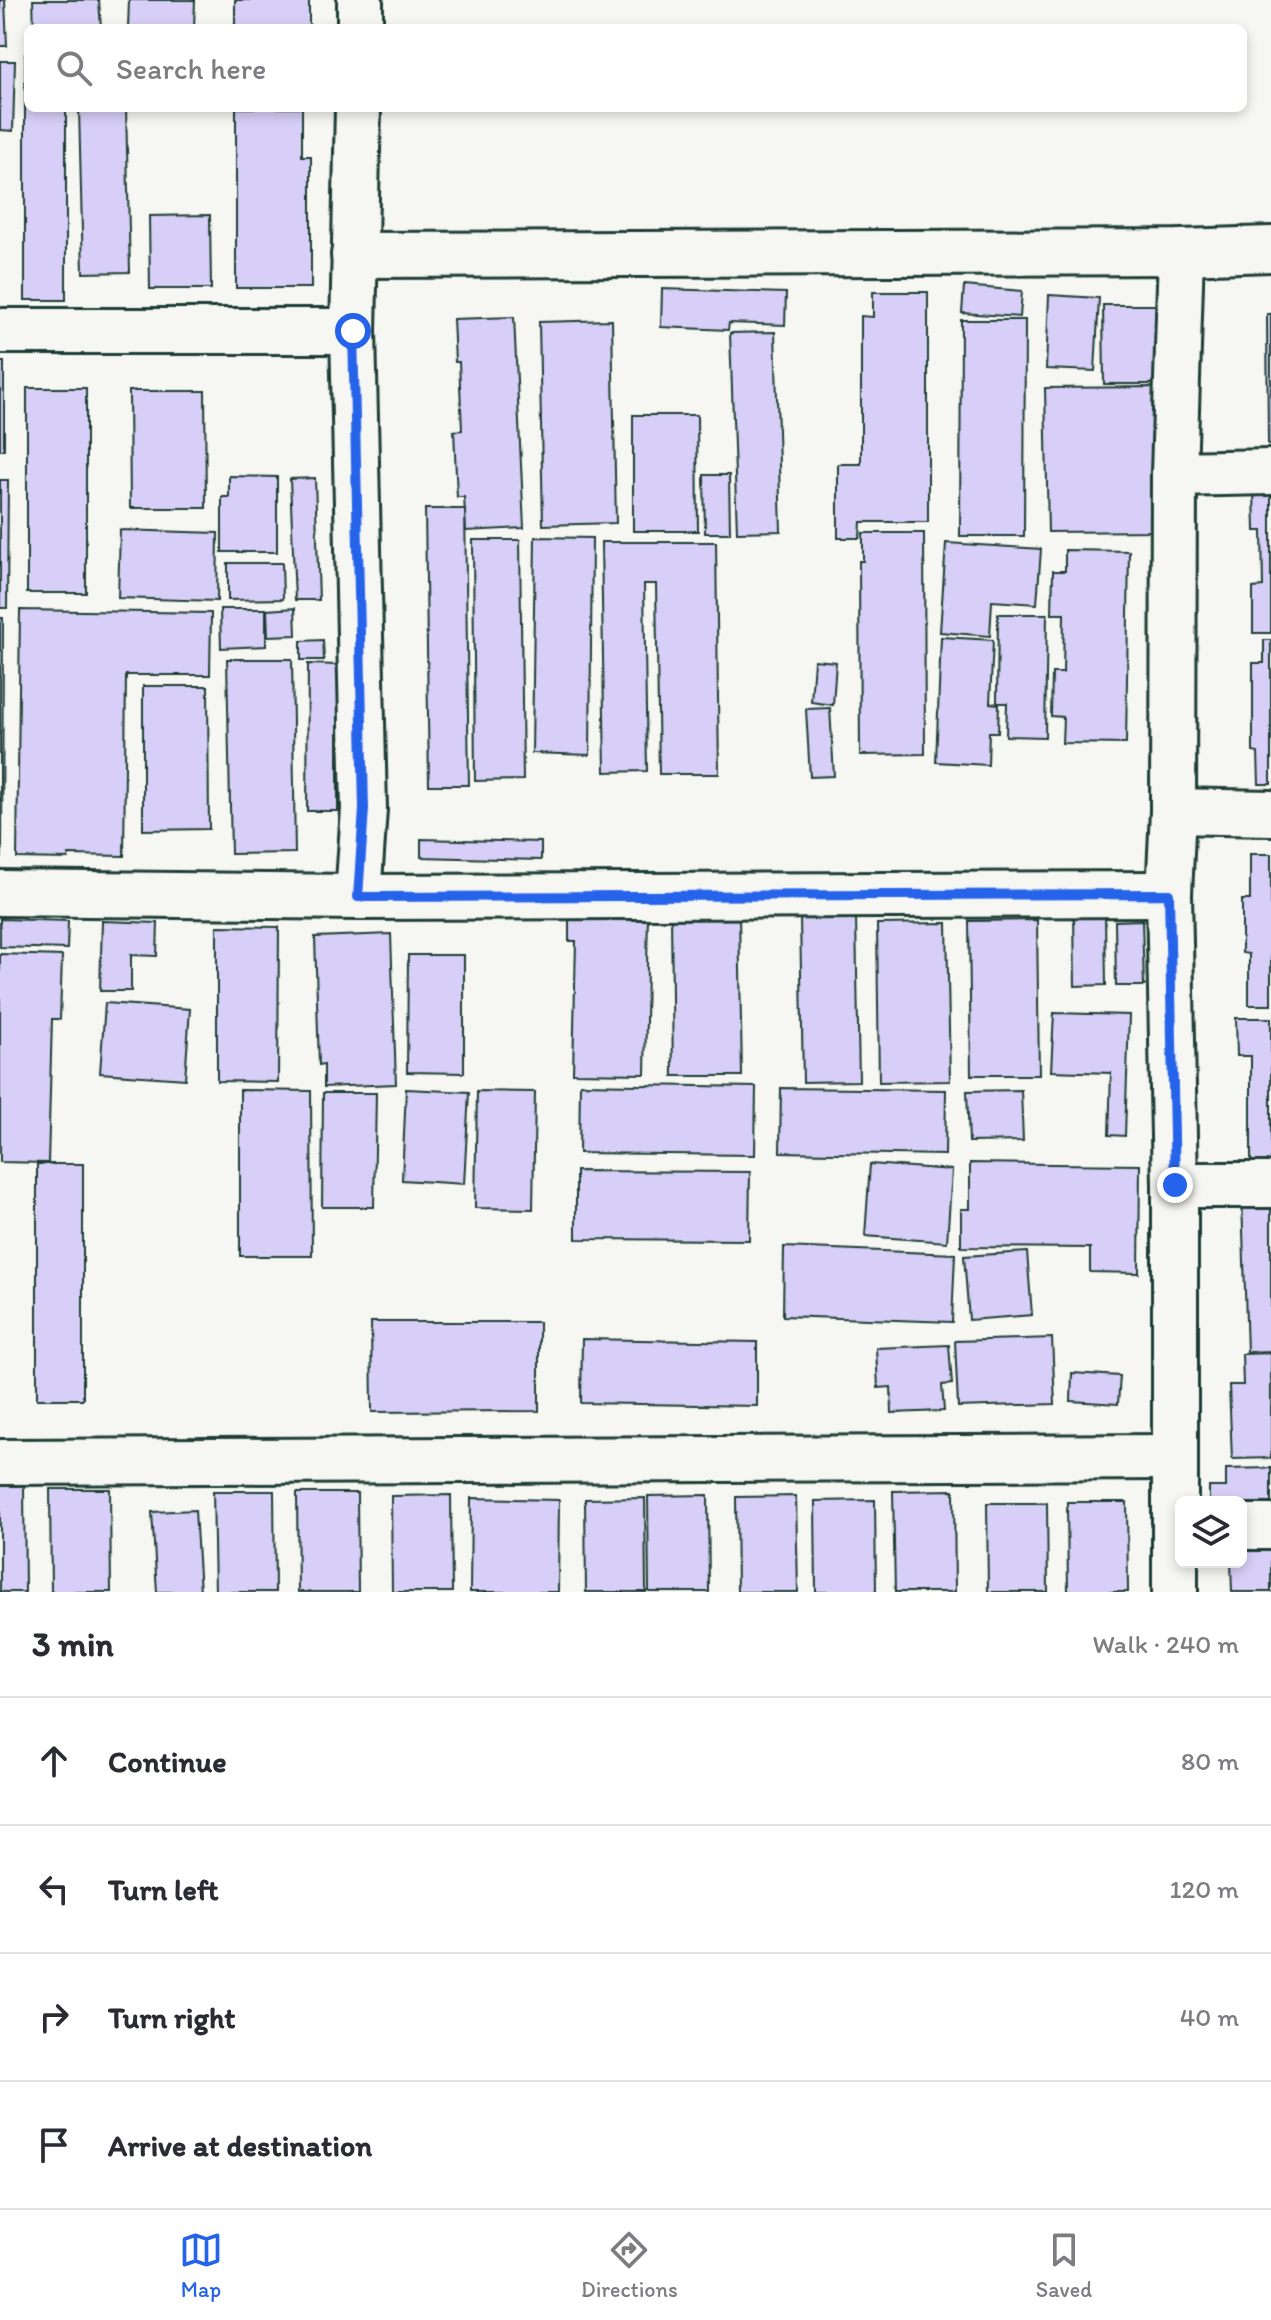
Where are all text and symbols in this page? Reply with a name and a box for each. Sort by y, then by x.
search box [24,24,1247,112]
icon: search [52,46,96,90]
text: Search here [116,50,266,87]
route start [335,313,371,349]
route end [1157,1167,1193,1203]
map controls [1175,1496,1247,1568]
button: layers [1175,1496,1247,1568]
text: 3 min [32,1624,114,1665]
text: Walk · 240 m [1093,1628,1239,1660]
icon: ahead [32,1739,76,1783]
text: Continue [108,1743,227,1780]
text: 80 m [1181,1745,1239,1777]
icon: left [32,1867,76,1911]
text: Turn left [108,1871,219,1908]
text: 120 m [1170,1873,1239,1905]
icon: right [32,1995,76,2039]
text: Turn right [108,1999,236,2036]
text: 40 m [1180,2001,1239,2033]
icon: arrive [32,2123,76,2167]
text: Arrive at destination [108,2127,372,2164]
tab: Map [179,2228,223,2303]
tab: Directions [581,2228,678,2303]
tab: Saved [1036,2228,1092,2303]

